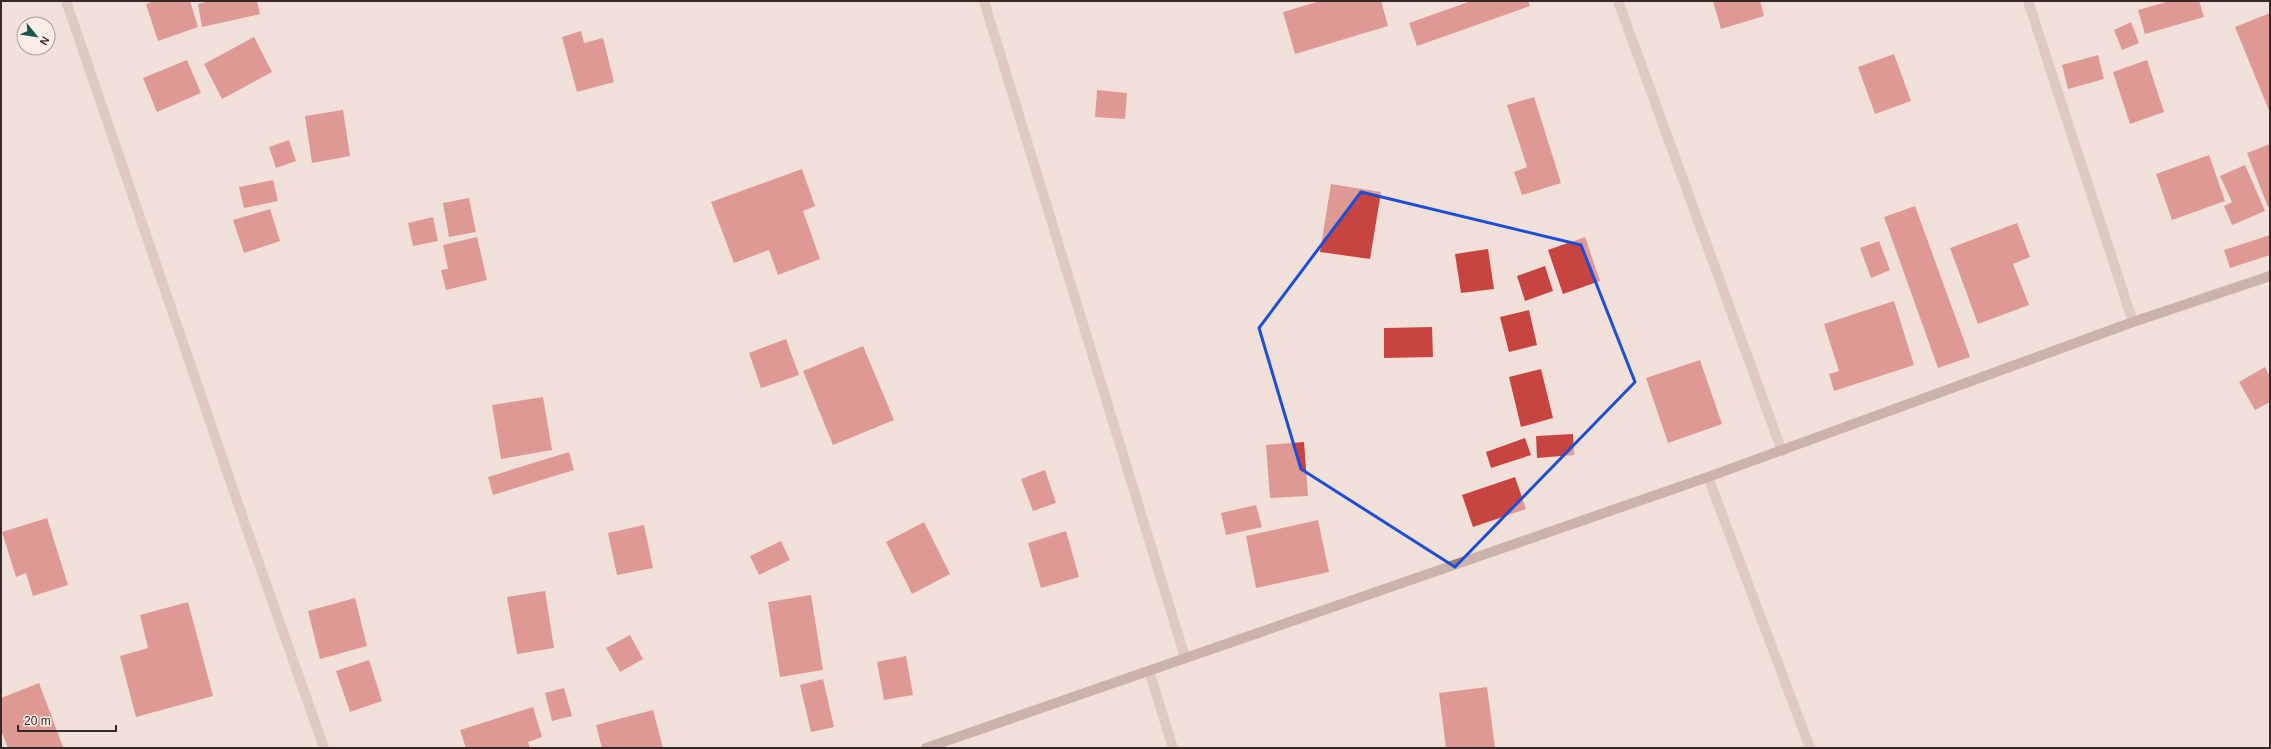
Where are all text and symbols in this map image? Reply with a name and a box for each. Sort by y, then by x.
north arrow [16,16,56,56]
text: N [37,35,52,47]
scale bar [18,707,116,733]
text: 20 m [24,714,51,728]

